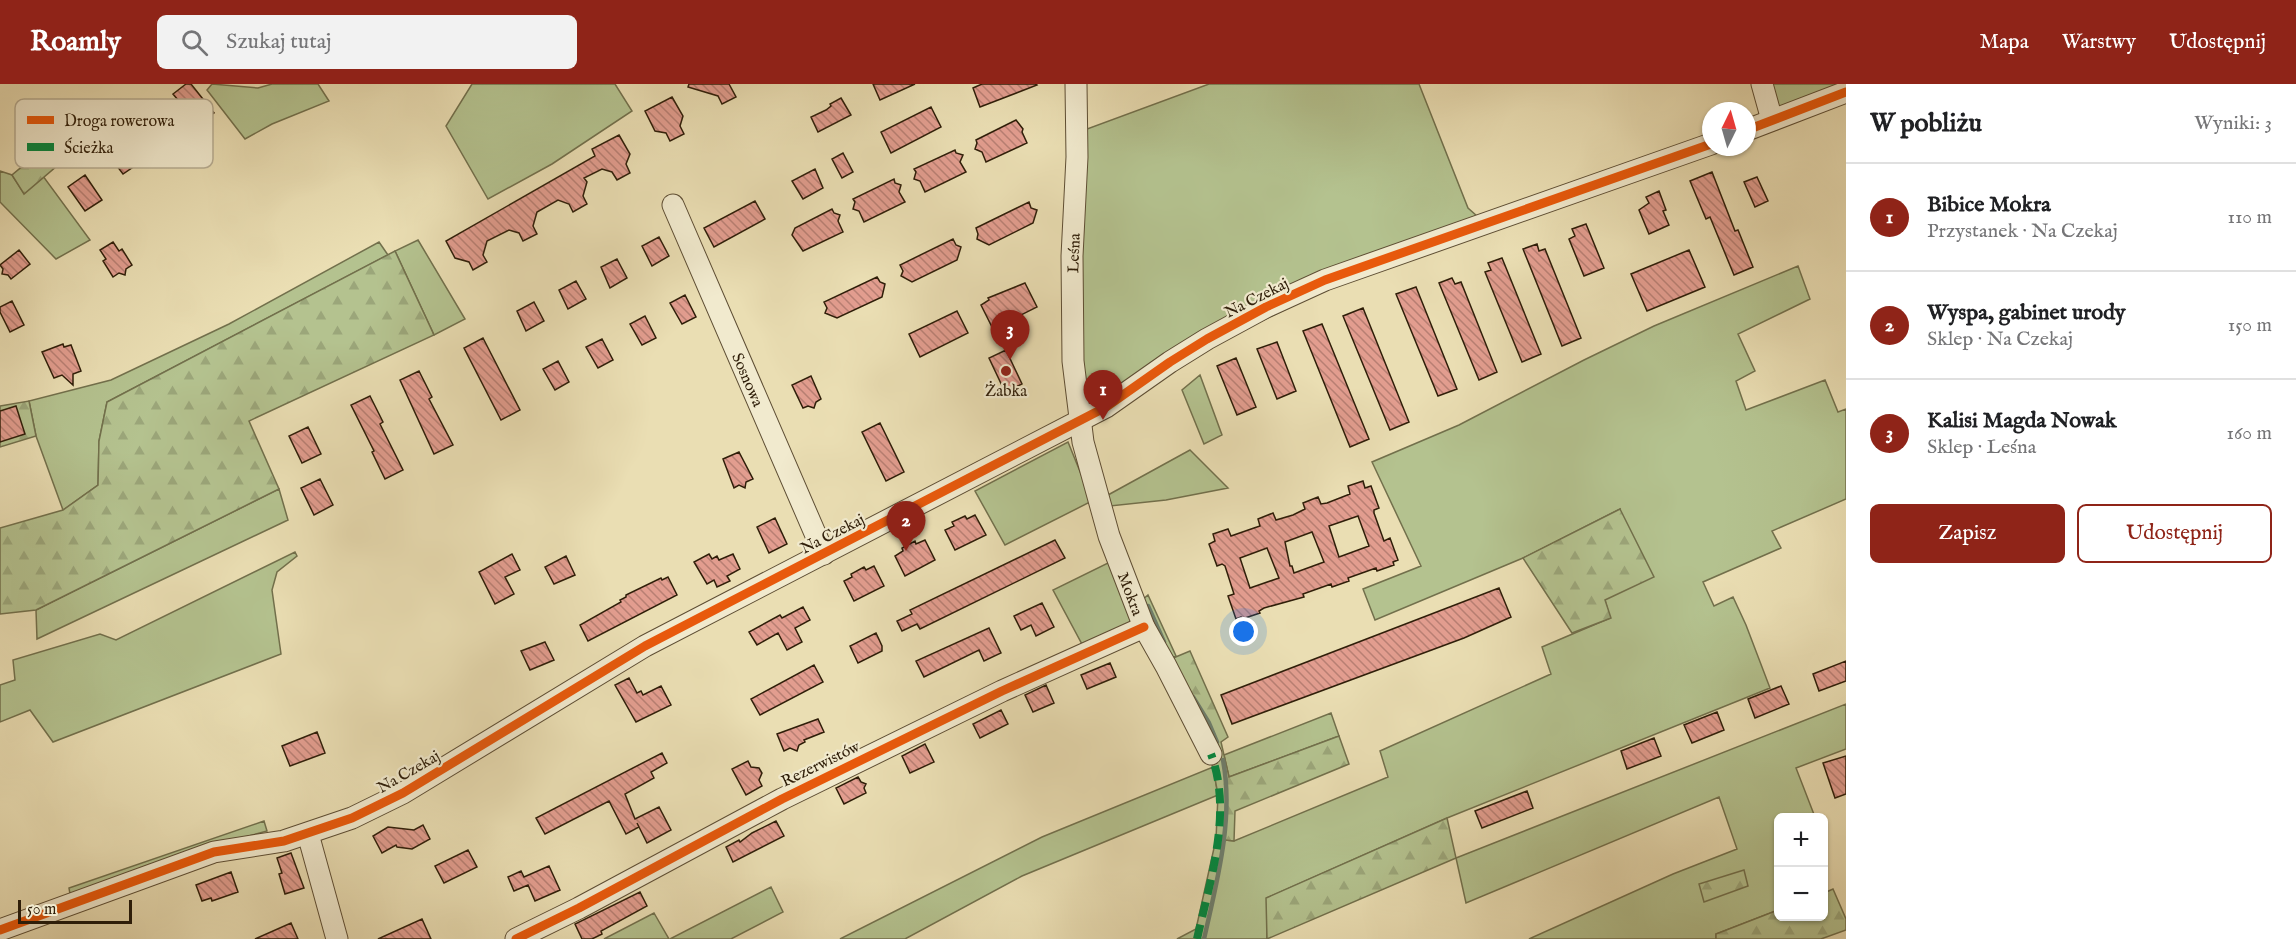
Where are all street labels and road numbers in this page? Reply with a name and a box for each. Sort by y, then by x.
street label: Leśna [1064,233,1086,273]
street label: Na Czekaj [1222,274,1292,323]
street label: Sosnowa [726,350,767,410]
street label: Na Czekaj [798,510,868,559]
street label: Mokra [1112,570,1147,619]
street label: Rezerwistów [778,737,864,792]
street label: Na Czekaj [374,747,444,799]

